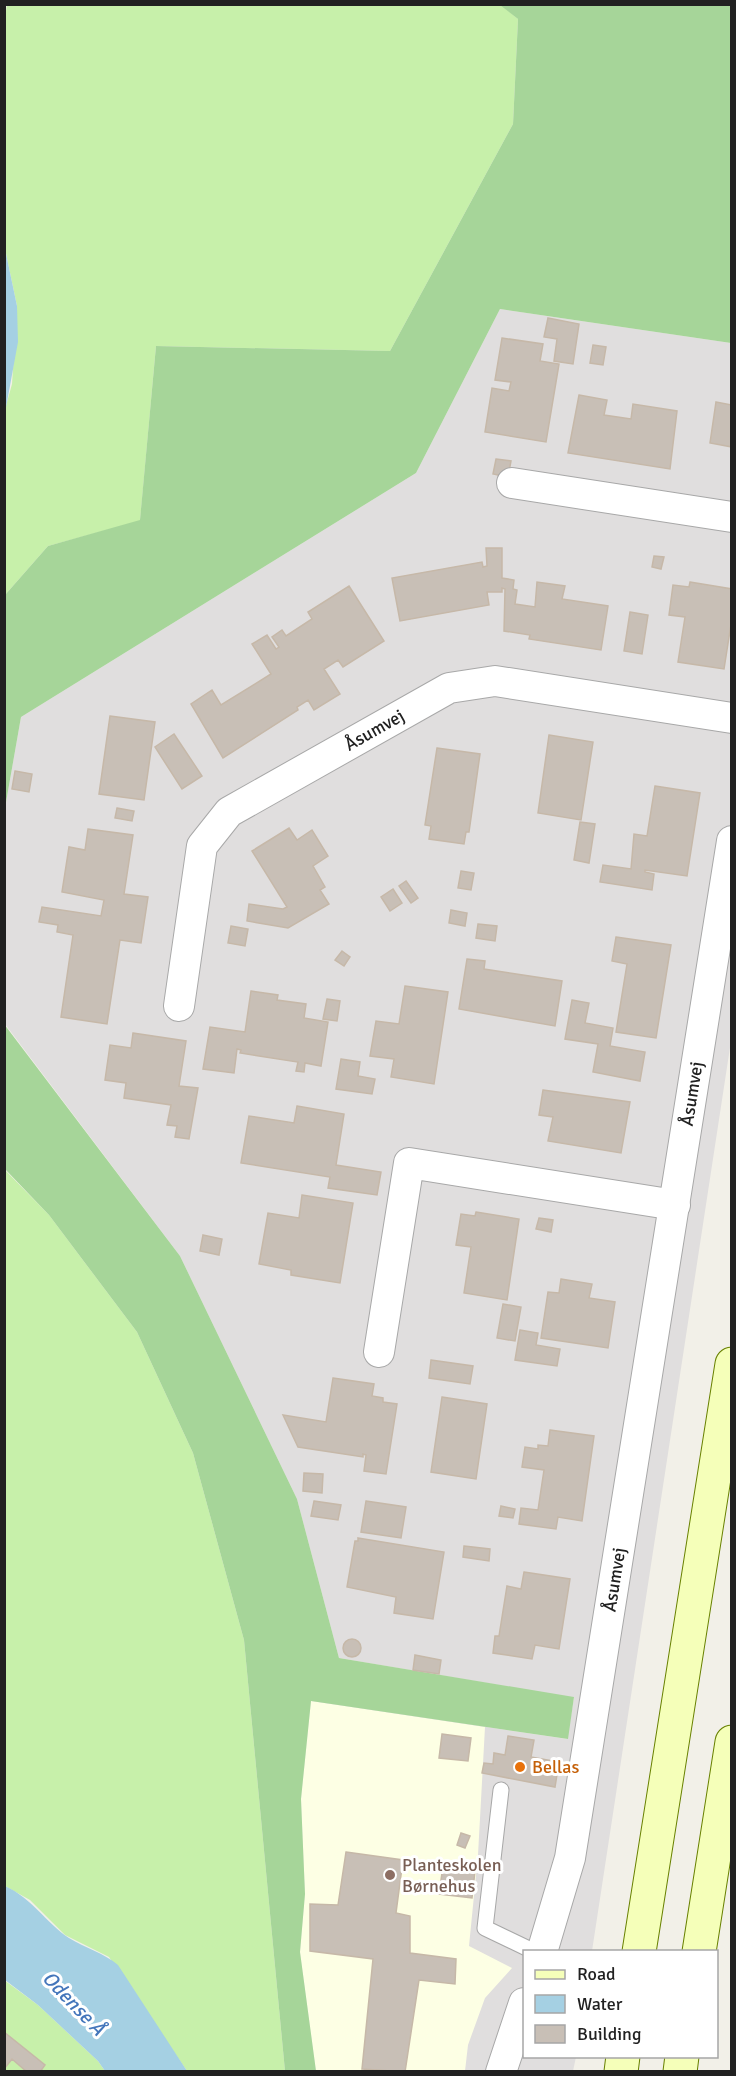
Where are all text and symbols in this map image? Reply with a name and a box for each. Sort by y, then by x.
street label: Åsumvej [341,705,408,756]
street label: Åsumvej [676,1060,708,1127]
street label: Åsumvej [598,1546,630,1613]
place label: Bellas [532,1756,579,1778]
marker: Bellas [513,1760,527,1774]
place label: Planteskolen Børnehus [402,1854,501,1897]
marker: Planteskolen Børnehus [383,1868,397,1882]
legend [523,1950,718,2058]
text: Road [577,1963,616,1985]
water label: Odense Å [37,1966,111,2041]
text: Water [577,1993,623,2015]
text: Building [577,2023,641,2045]

